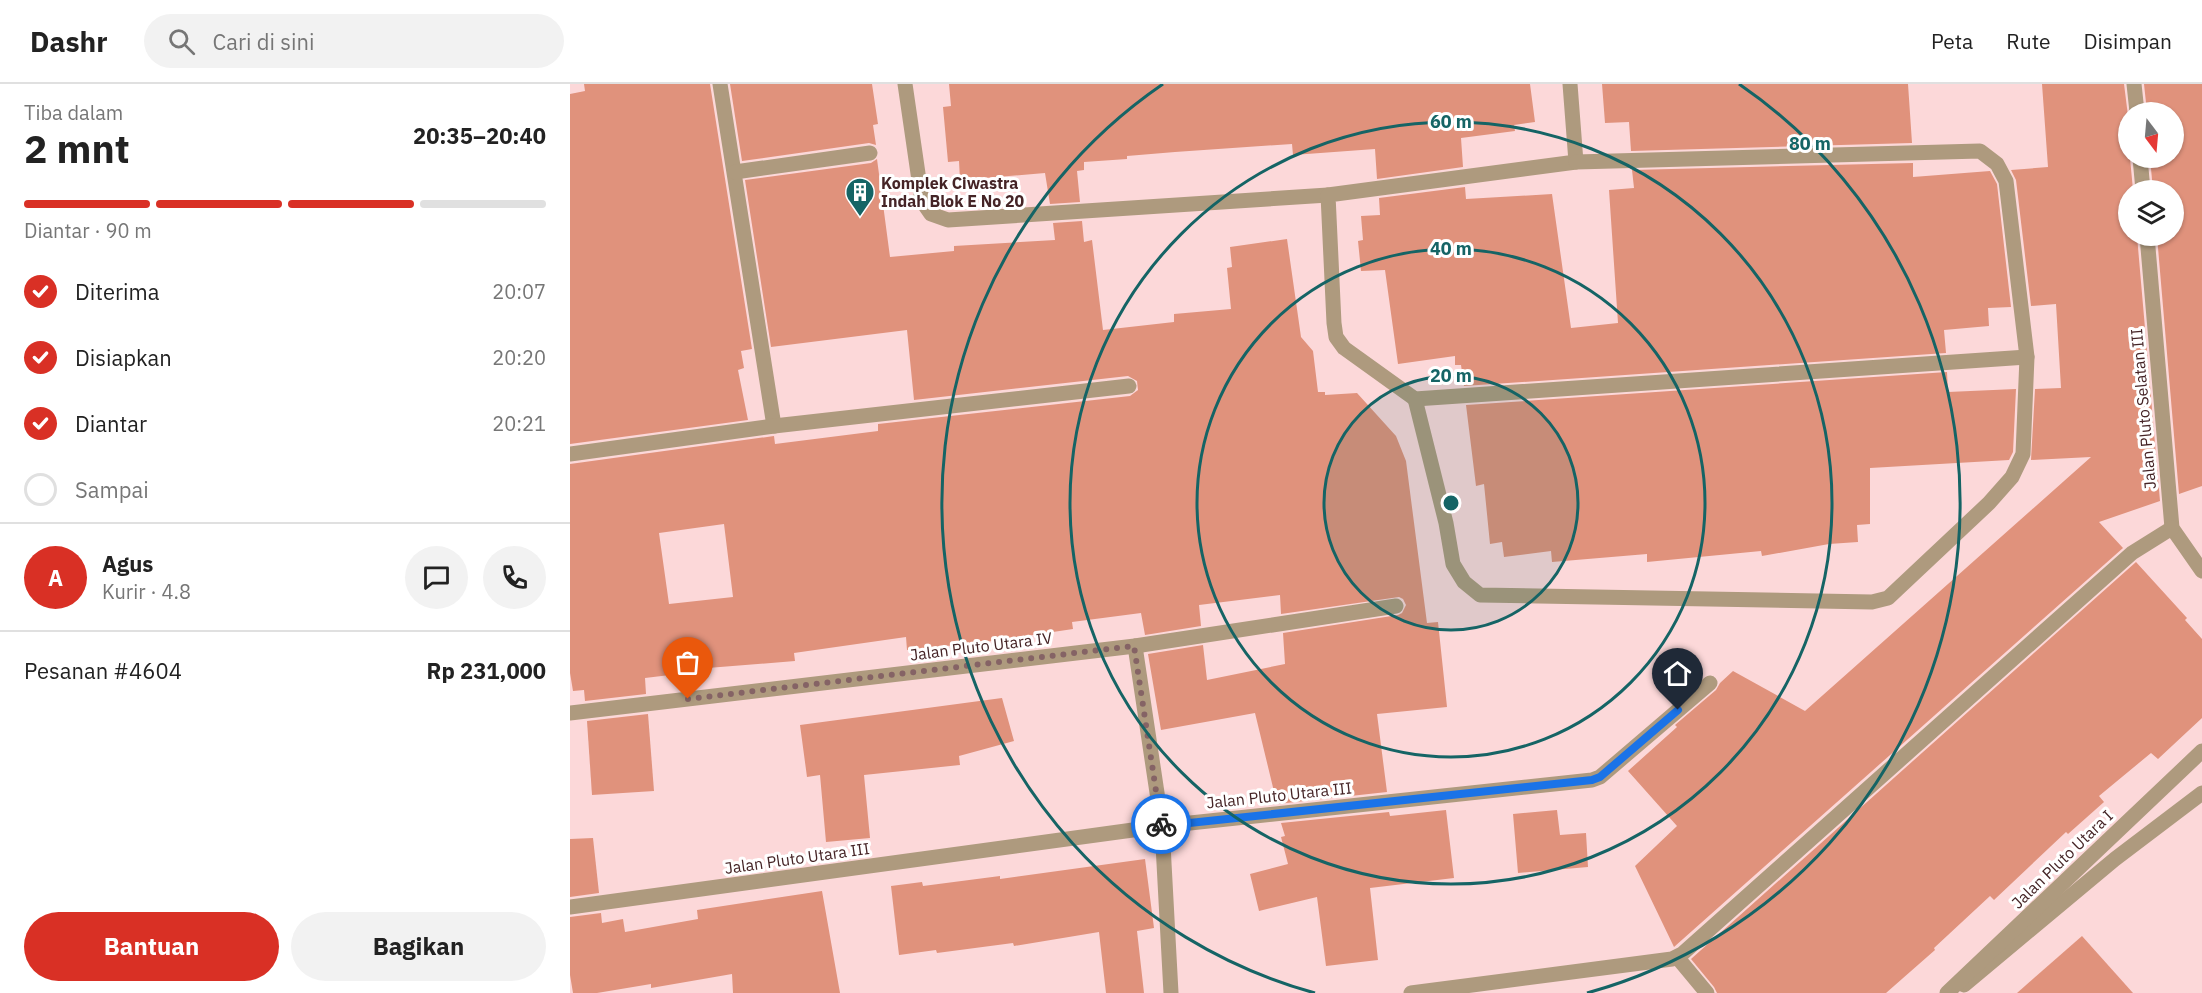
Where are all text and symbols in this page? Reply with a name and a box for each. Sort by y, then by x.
search box [144,14,564,68]
text: Dashr [30,23,108,60]
icon: search [165,25,198,58]
text: Cari di sini [213,27,314,56]
text: Peta [1931,27,1973,55]
text: Rute [2006,27,2051,55]
text: Disimpan [2084,27,2172,55]
text: Tiba dalam [24,99,123,126]
north arrow [2118,102,2184,168]
map controls [2118,102,2184,246]
text: 60 m [1430,110,1472,133]
text: 20:35–20:40 [413,121,546,150]
text: 2 mnt [24,123,130,174]
text: 80 m [1789,132,1831,155]
place label: Komplek Ciwastra Indah Blok E No 20 [881,173,1025,211]
building icon: Komplek Ciwastra Indah Blok E No 20 [844,176,876,218]
button: layers [2118,180,2184,246]
text: Diantar · 90 m [24,217,152,244]
text: 40 m [1430,237,1472,260]
icon: check [24,275,57,308]
text: Diterima [75,277,160,306]
text: 20:07 [492,278,546,305]
street label: Jalan Pluto Selatan III [2126,328,2160,490]
icon: check [24,341,57,374]
text: Disiapkan [75,343,172,372]
text: 20:20 [492,344,546,371]
text: 20 m [1430,364,1472,387]
icon: check [24,407,57,440]
text: Diantar [75,409,147,438]
text: 20:21 [492,410,546,437]
text: Sampai [75,475,149,504]
centre of rings [1441,493,1461,513]
button: chat [405,546,468,609]
button: phone [483,546,546,609]
text: Agus [102,549,153,578]
text: A [48,563,63,592]
text: Kurir · 4.8 [102,578,191,605]
street label: Jalan Pluto Utara IV [909,627,1054,665]
pin [662,637,713,699]
icon: bag [671,646,704,679]
pin [1652,648,1703,710]
text: Pesanan #4604 [24,656,182,685]
text: Rp 231,000 [427,656,546,685]
icon: home [1661,657,1694,690]
street label: Jalan Pluto Utara III [1205,777,1353,813]
courier [1131,794,1191,854]
street label: Jalan Pluto Utara I [2007,805,2117,913]
icon: bike [1145,808,1178,841]
street label: Jalan Pluto Utara III [723,838,871,878]
button: Bantuan [24,912,279,981]
button: Bagikan [291,912,546,981]

